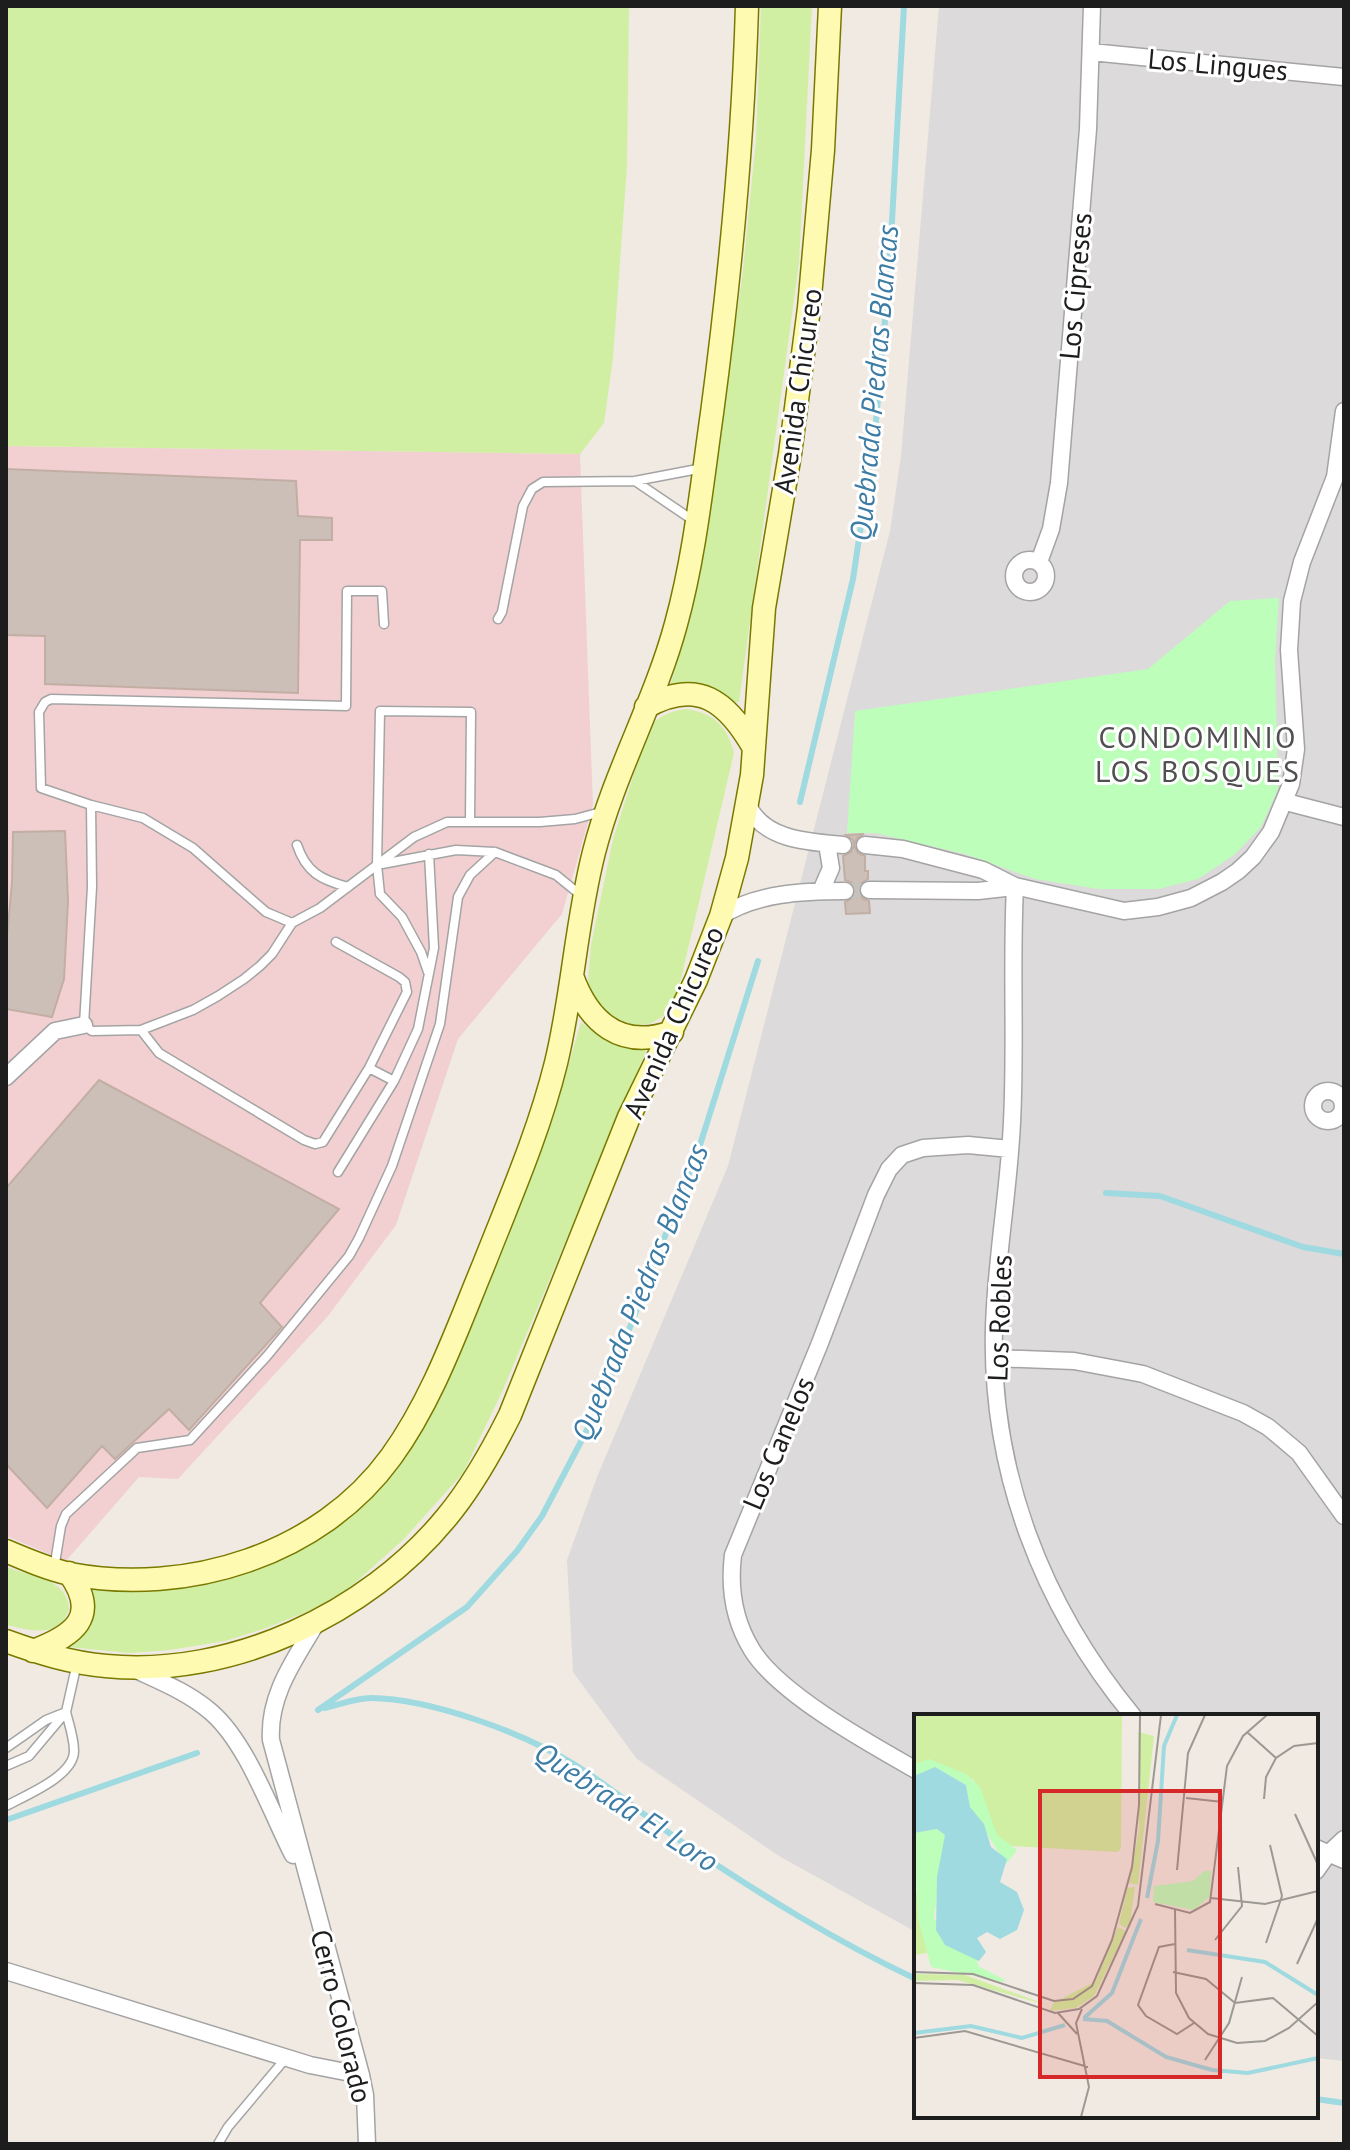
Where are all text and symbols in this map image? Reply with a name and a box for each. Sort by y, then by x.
street label: Los Lingues [1146,39,1290,89]
street label: Los Cipreses [1050,211,1100,361]
water label: Quebrada Piedras Blancas [840,223,906,543]
street label: Avenida Chicureo [764,286,830,496]
district label: CONDOMINIO LOS BOSQUES [1095,717,1301,790]
street label: Avenida Chicureo [614,920,732,1124]
water label: Quebrada Piedras Blancas [561,1138,717,1446]
street label: Los Robles [978,1254,1020,1382]
street label: Los Canelos [733,1371,823,1515]
inset map [914,1714,1318,2118]
water label: Quebrada El Loro [528,1732,726,1880]
street label: Cerro Colorado [303,1925,381,2107]

